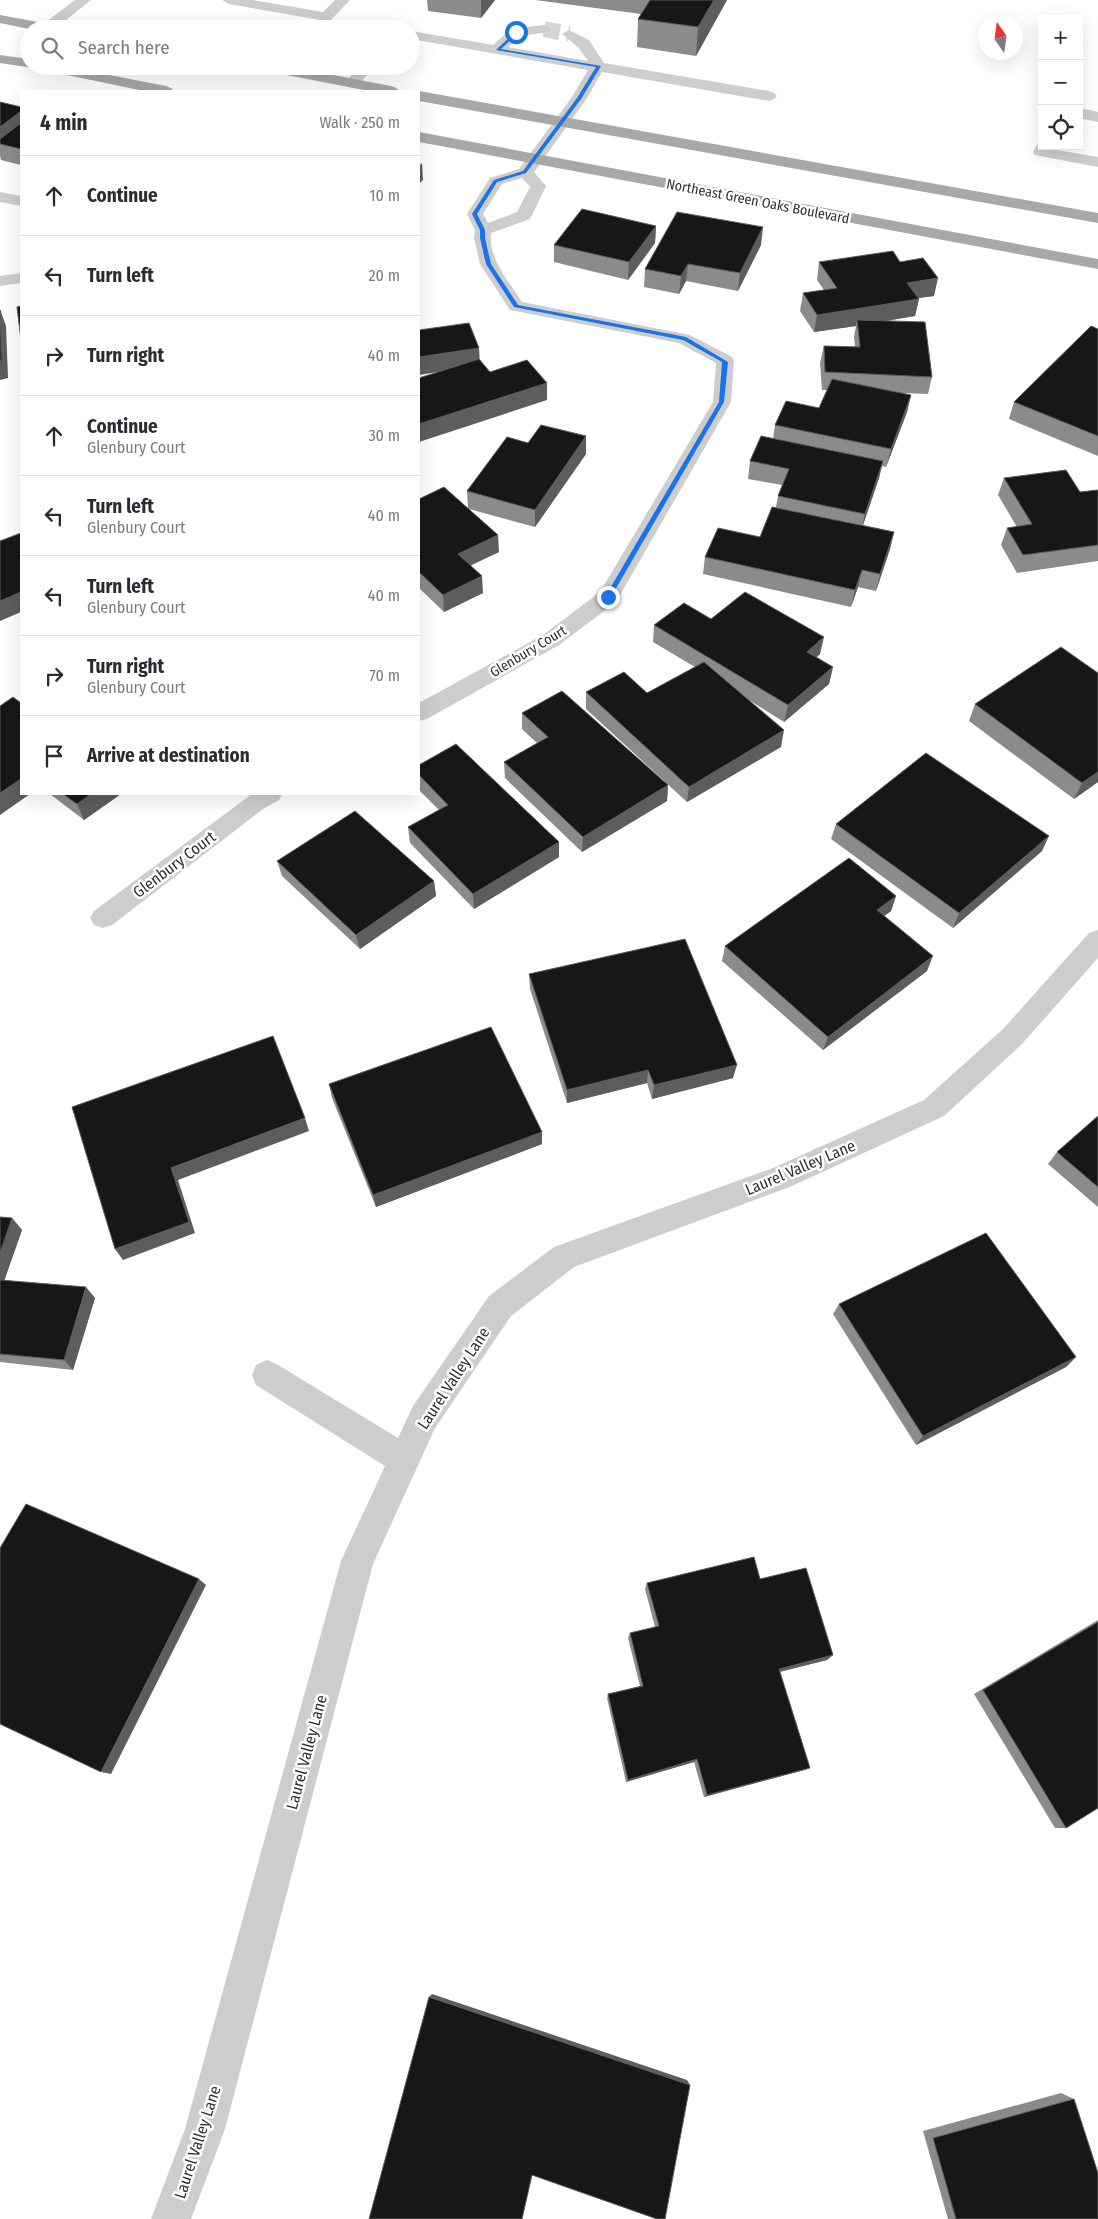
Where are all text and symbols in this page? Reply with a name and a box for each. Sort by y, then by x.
north arrow [978,15,1023,60]
map controls [1038,15,1083,150]
button: + [1038,15,1083,60]
search box [20,20,420,75]
route start [505,21,528,44]
icon: search [38,34,66,62]
text: Search here [78,36,170,59]
button: − [1038,60,1083,105]
button: locate [1038,105,1083,150]
text: 4 min [40,110,88,136]
text: Walk · 250 m [319,113,400,132]
street label: Northeast Green Oaks Boulevard [665,175,851,228]
icon: ahead [40,182,68,210]
text: Continue [87,184,158,207]
text: 10 m [369,186,400,205]
icon: left [40,262,68,290]
text: Turn left [87,264,154,287]
text: 20 m [369,266,400,285]
icon: right [40,342,68,370]
text: Turn right [87,344,164,367]
text: 40 m [368,346,400,365]
text: Continue [87,415,158,438]
icon: ahead [40,422,68,450]
text: 30 m [368,426,400,445]
text: Glenbury Court [87,438,185,457]
text: Turn left [87,495,154,518]
icon: left [40,502,68,530]
text: 40 m [368,506,400,525]
text: Glenbury Court [87,518,185,537]
text: Turn left [87,575,154,598]
icon: left [40,582,68,610]
text: 40 m [368,586,400,605]
route end [597,586,620,609]
text: Glenbury Court [87,598,185,617]
street label: Glenbury Court [487,622,570,681]
text: Turn right [87,655,164,678]
icon: right [40,662,68,690]
text: 70 m [369,666,400,685]
text: Glenbury Court [87,678,185,697]
icon: arrive [40,742,68,770]
text: Arrive at destination [87,744,250,767]
street label: Glenbury Court [129,827,220,902]
street label: Laurel Valley Lane [742,1136,858,1199]
street label: Laurel Valley Lane [413,1324,493,1433]
street label: Laurel Valley Lane [282,1693,331,1811]
street label: Laurel Valley Lane [170,2083,225,2201]

